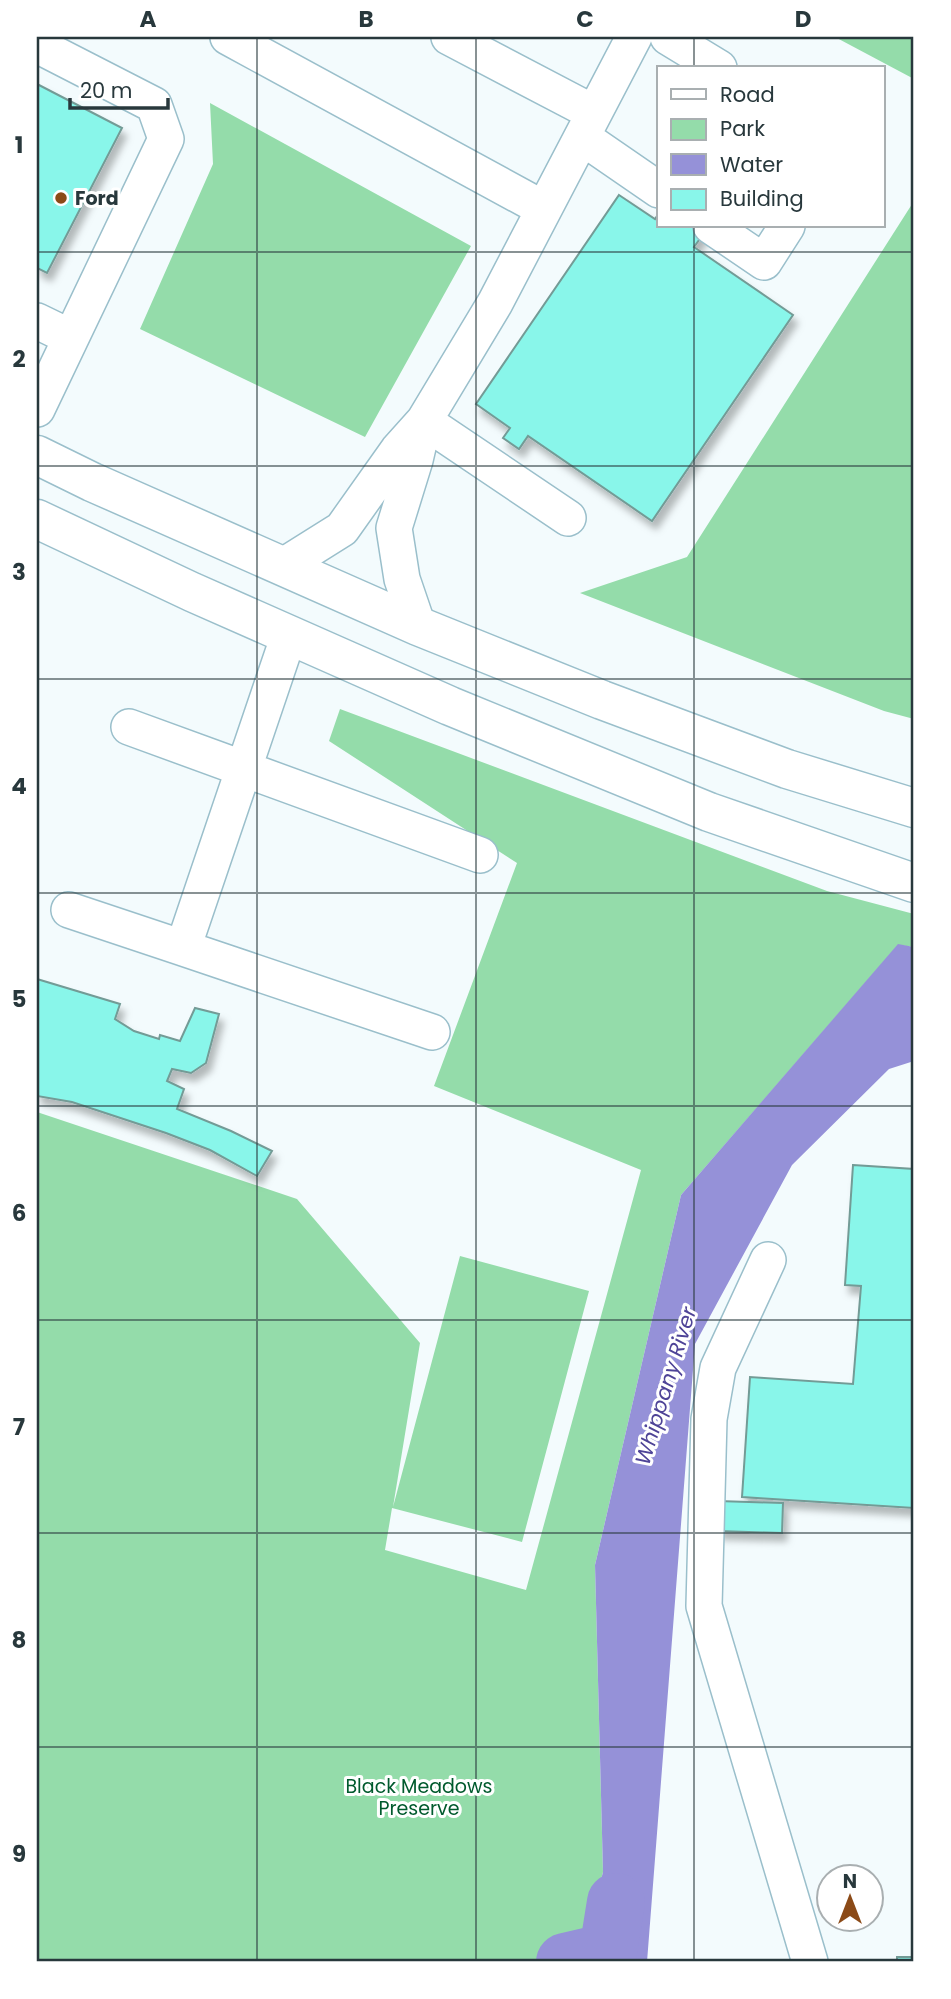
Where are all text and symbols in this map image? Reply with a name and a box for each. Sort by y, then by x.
text: A [140,3,157,35]
text: B [358,3,374,35]
text: C [576,3,594,35]
text: D [795,3,811,35]
scale bar [70,66,168,110]
legend [657,66,884,228]
text: 20 m [80,76,133,105]
text: Road [720,80,775,109]
text: Park [720,114,765,143]
text: 1 [15,129,23,161]
text: Water [720,150,783,179]
text: Building [720,184,804,213]
place label: Ford [75,185,119,212]
marker: Ford [53,190,69,206]
text: 2 [12,343,26,375]
text: 3 [12,556,26,588]
text: 4 [11,770,27,802]
text: 5 [12,983,26,1015]
text: 6 [12,1197,26,1229]
water label: Whippany River [628,1302,704,1468]
text: 7 [13,1411,25,1443]
text: 8 [12,1624,26,1656]
park label: Black Meadows Preserve [345,1773,493,1822]
text: 9 [12,1838,26,1870]
north arrow [814,1862,884,1932]
text: N [843,1868,857,1895]

